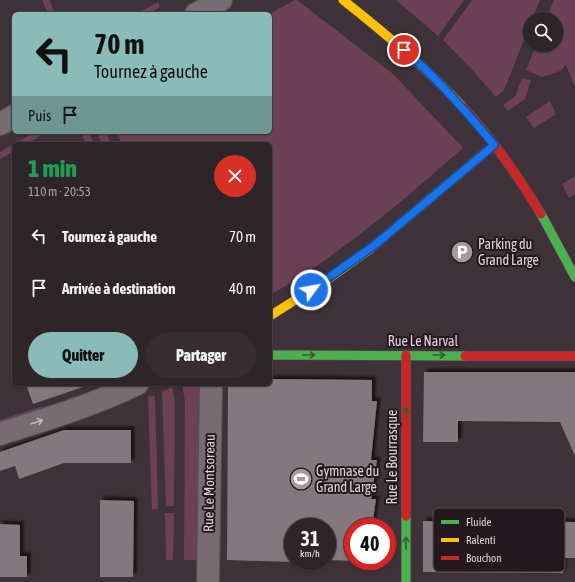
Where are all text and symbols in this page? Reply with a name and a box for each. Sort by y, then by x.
map controls [523,12,563,52]
button: search [523,12,563,52]
icon: left [28,28,80,80]
text: 70 m [94,28,144,60]
pin [387,33,421,67]
icon: arrive [393,39,415,61]
text: Tournez à gauche [94,61,208,82]
icon: arrive [59,104,81,126]
text: Puis [28,107,51,124]
text: 1 min [28,155,77,182]
button: close [214,155,256,197]
text: 110 m · 20:53 [28,184,91,199]
icon: left [28,225,50,247]
text: Tournez à gauche [62,228,157,245]
text: 70 m [229,228,256,245]
place label: Parking du Grand Large [478,236,539,268]
parking icon: Parking du Grand Large [449,239,475,265]
position arrow [290,269,332,311]
icon: arrive [28,277,50,299]
text: Arrivée à destination [62,280,176,297]
text: 40 m [229,280,256,297]
button: Quitter [28,332,138,378]
button: Partager [146,332,256,378]
street label: Rue Le Narval [388,333,459,349]
one-way arrow [302,351,315,359]
one-way arrow [432,351,445,359]
one-way arrow [402,407,410,420]
street label: Rue Le Bourrasque [384,410,400,504]
one-way arrow [30,418,43,425]
street label: Rue Le Montsoreau [200,434,218,532]
place label: Gymnase du Grand Large [316,463,379,495]
sports icon: Gymnase du Grand Large [288,466,314,492]
legend [433,508,565,572]
text: Fluide [466,516,491,528]
speed limit sign: 40 [344,518,396,570]
text: 31 [301,527,319,550]
text: Ralenti [466,534,495,546]
one-way arrow [402,537,410,550]
text: km/h [300,548,320,559]
text: Bouchon [466,552,502,564]

